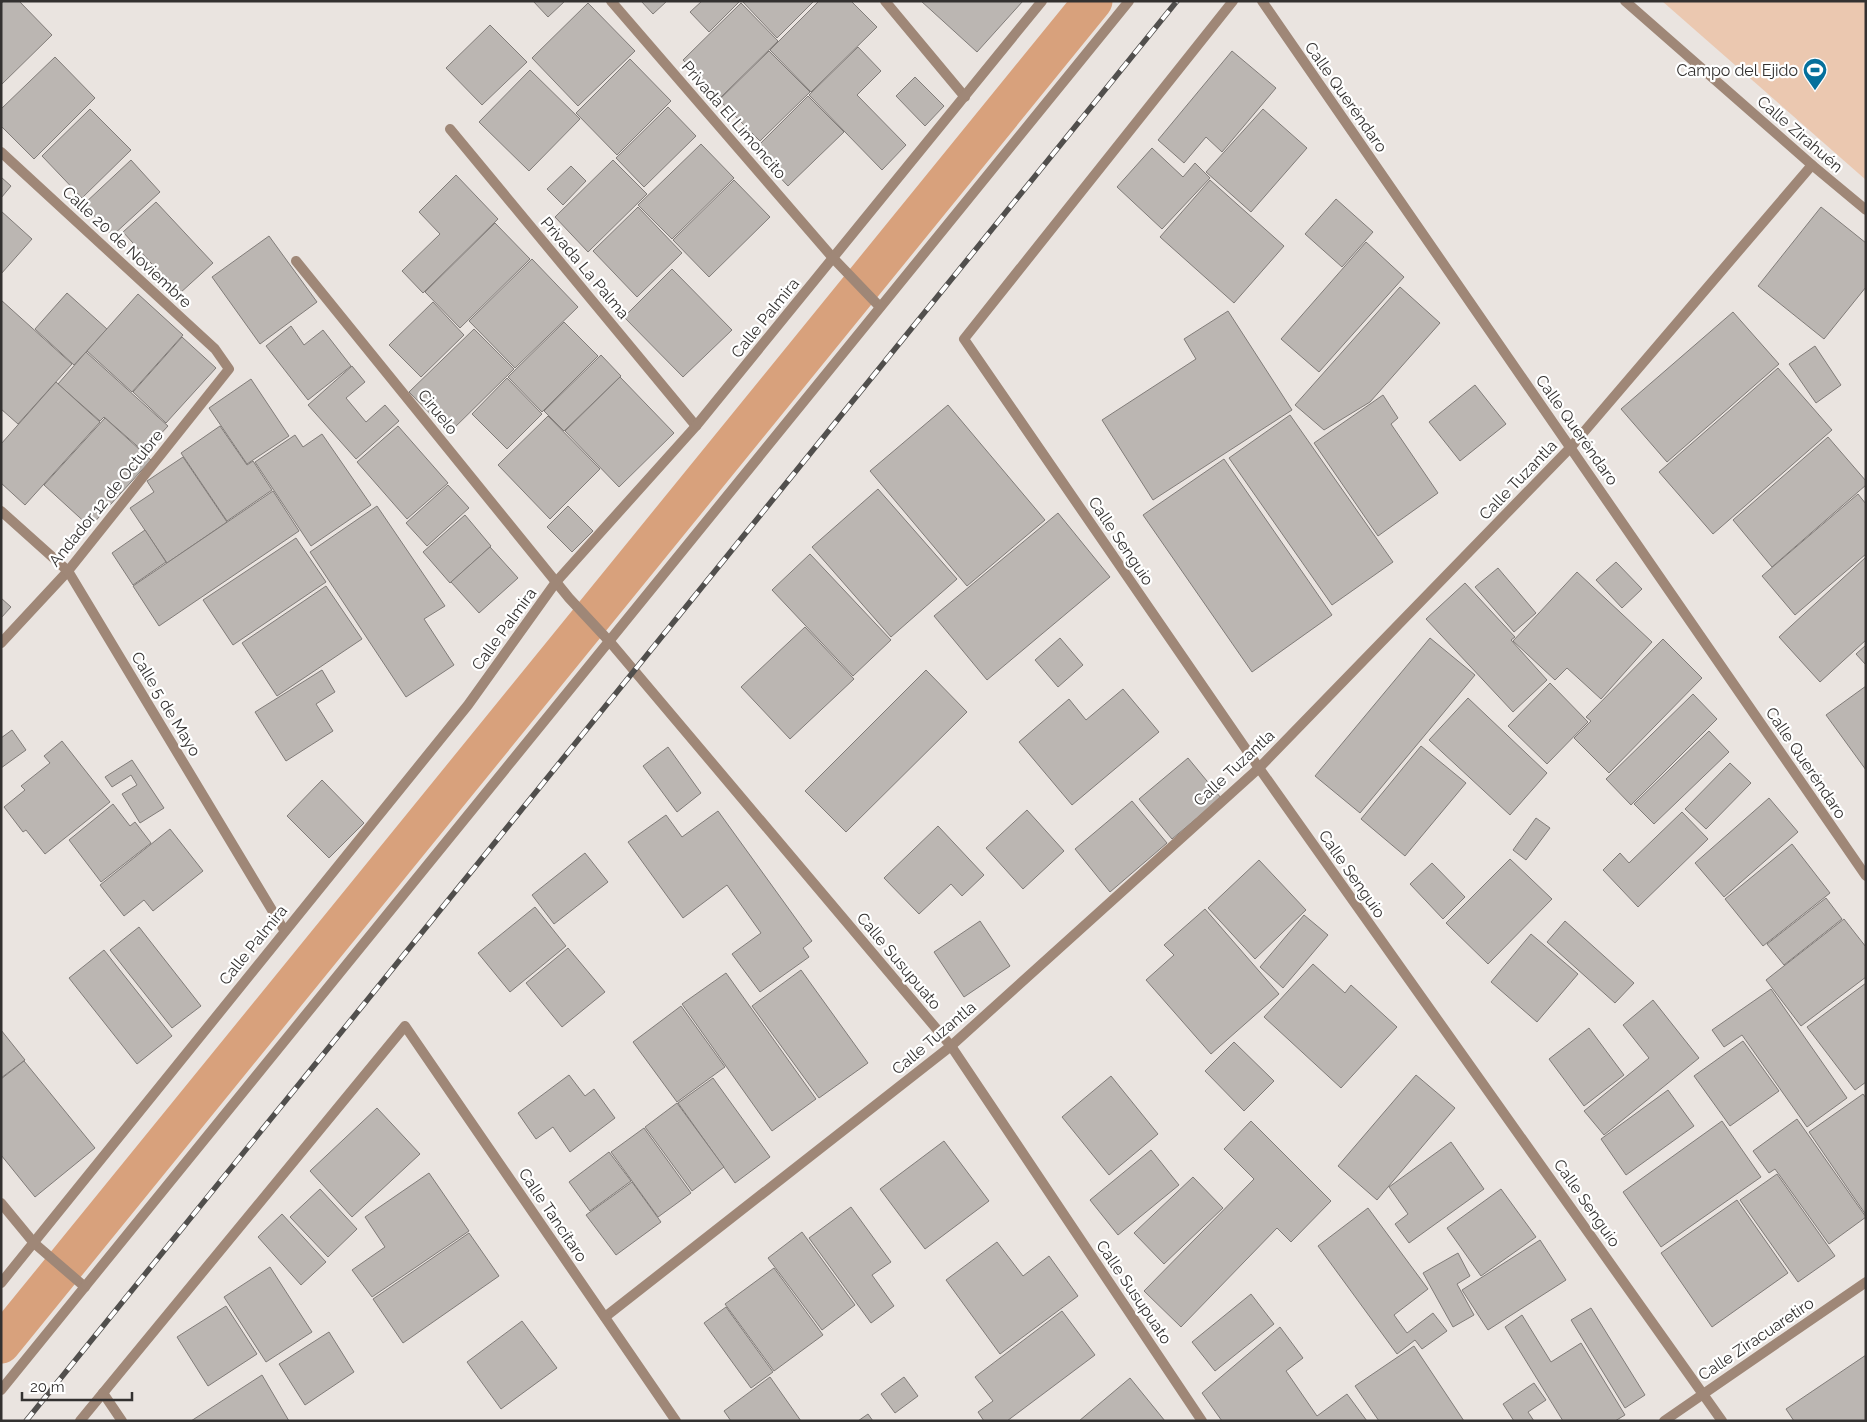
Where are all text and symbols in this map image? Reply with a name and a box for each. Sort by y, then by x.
street label: Calle Queréndaro [1301,38,1391,156]
street label: Privada El Limoncito [678,57,790,183]
sports icon: Campo del Ejido [1802,57,1828,91]
place label: Campo del Ejido [1677,61,1798,80]
street label: Calle Zirahuén [1753,92,1847,176]
street label: Calle 20 de Noviembre [58,182,196,312]
street label: Privada La Palma [537,213,633,323]
street label: Calle Palmira [727,274,803,362]
street label: Calle Queréndaro [1532,371,1622,489]
street label: Ciruelo [414,385,462,439]
street label: Andador 12 de Octubre [45,426,167,570]
street label: Calle Tuzantla [1475,436,1561,524]
street label: Calle Senguio [1084,493,1158,589]
street label: Calle Palmira [468,584,540,674]
street label: Calle 5 de Mayo [127,648,205,760]
street label: Calle Queréndaro [1762,704,1850,822]
street label: Calle Tuzantla [1190,726,1278,810]
street label: Calle Senguio [1315,826,1389,922]
street label: Calle Palmira [215,901,291,989]
street label: Calle Susupuato [853,909,945,1013]
street label: Calle Tuzantla [888,997,980,1079]
street label: Calle Senguio [1550,1155,1624,1251]
street label: Calle Tancítaro [515,1165,591,1265]
street label: Calle Susupuato [1092,1236,1176,1348]
street label: Calle Ziracuaretiro [1695,1293,1817,1385]
scale bar [22,1370,132,1402]
text: 20 m [30,1378,65,1396]

